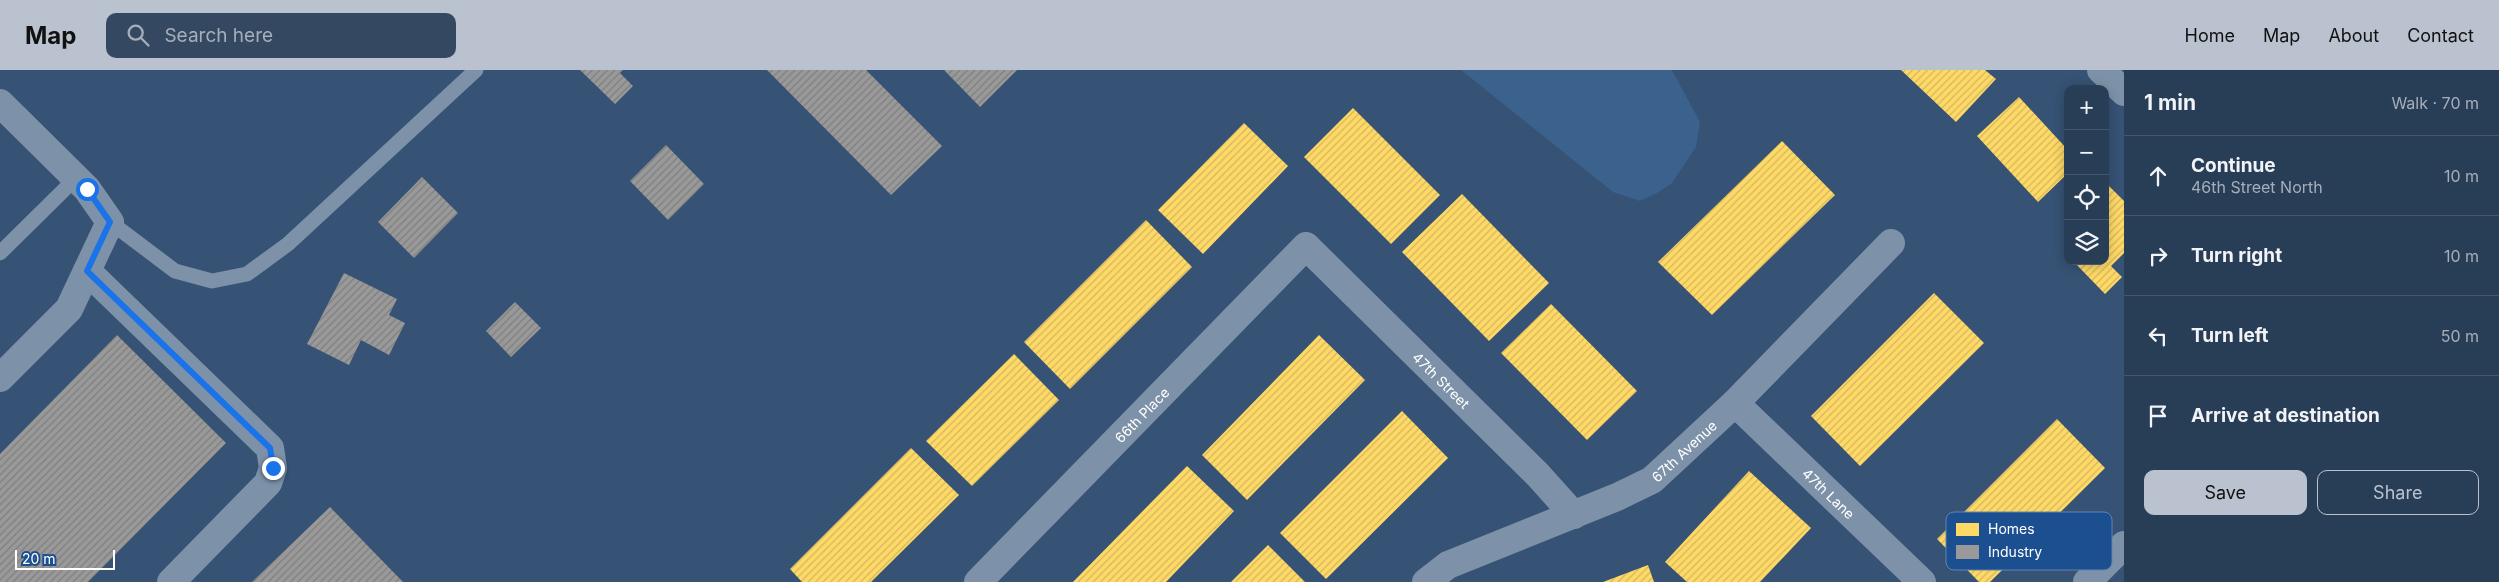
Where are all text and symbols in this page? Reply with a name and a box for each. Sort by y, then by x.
search box [106,13,456,58]
text: Map [25,21,76,50]
icon: search [124,21,152,49]
text: Search here [164,24,273,47]
text: Home [2185,25,2235,46]
text: Map [2263,25,2300,46]
text: About [2328,25,2379,46]
text: Contact [2407,25,2474,46]
map controls [2064,85,2109,265]
button: + [2064,85,2109,130]
text: 1 min [2144,90,2196,115]
text: Walk · 70 m [2391,93,2479,113]
button: − [2064,130,2109,175]
text: Continue [2191,154,2276,177]
icon: ahead [2144,162,2172,190]
text: 10 m [2444,166,2479,186]
button: locate [2064,175,2109,220]
text: 46th Street North [2191,177,2323,197]
route start [76,178,99,201]
button: layers [2064,220,2109,265]
icon: right [2144,242,2172,270]
text: Turn right [2191,244,2282,267]
text: 10 m [2444,246,2479,266]
icon: left [2144,322,2172,350]
text: Turn left [2191,324,2269,347]
text: 50 m [2441,326,2479,346]
street label: 47th Street [1409,348,1474,412]
street label: 66th Place [1111,383,1172,446]
icon: arrive [2144,402,2172,430]
text: Arrive at destination [2191,404,2380,427]
street label: 67th Avenue [1648,416,1720,485]
route end [262,457,285,480]
street label: 47th Lane [1799,464,1859,522]
button: Save [2144,470,2307,515]
button: Share [2317,470,2479,515]
legend [1946,512,2112,570]
text: Homes [1988,520,2035,537]
text: Industry [1988,543,2042,560]
scale bar [15,547,115,570]
text: 20 m [22,550,56,567]

